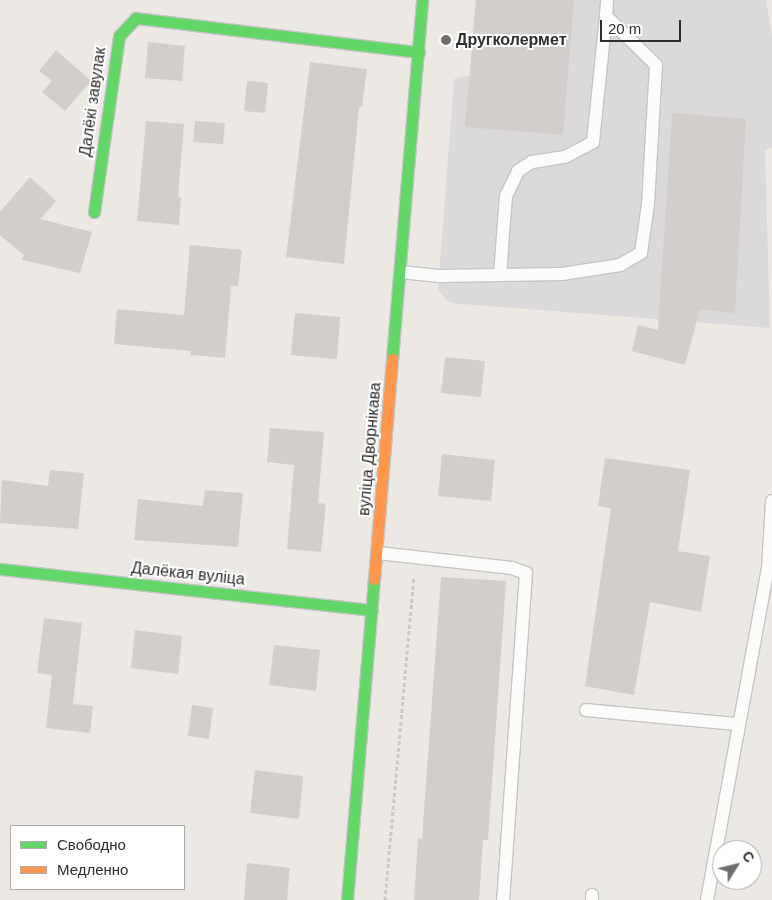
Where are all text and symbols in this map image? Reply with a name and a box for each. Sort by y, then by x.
scale bar [602,10,683,42]
text: 20 m [608,20,641,37]
place label: Другколермет [456,30,566,50]
marker: Другколермет [440,34,452,46]
street label: Далёкі завулак [76,46,110,158]
street label: вуліца Дворнікава [355,381,385,517]
street label: Далёкая вуліца [130,558,246,590]
legend [10,825,185,890]
text: Свободно [57,836,126,853]
north arrow [712,840,762,890]
text: С [739,848,758,866]
text: Медленно [57,861,128,878]

